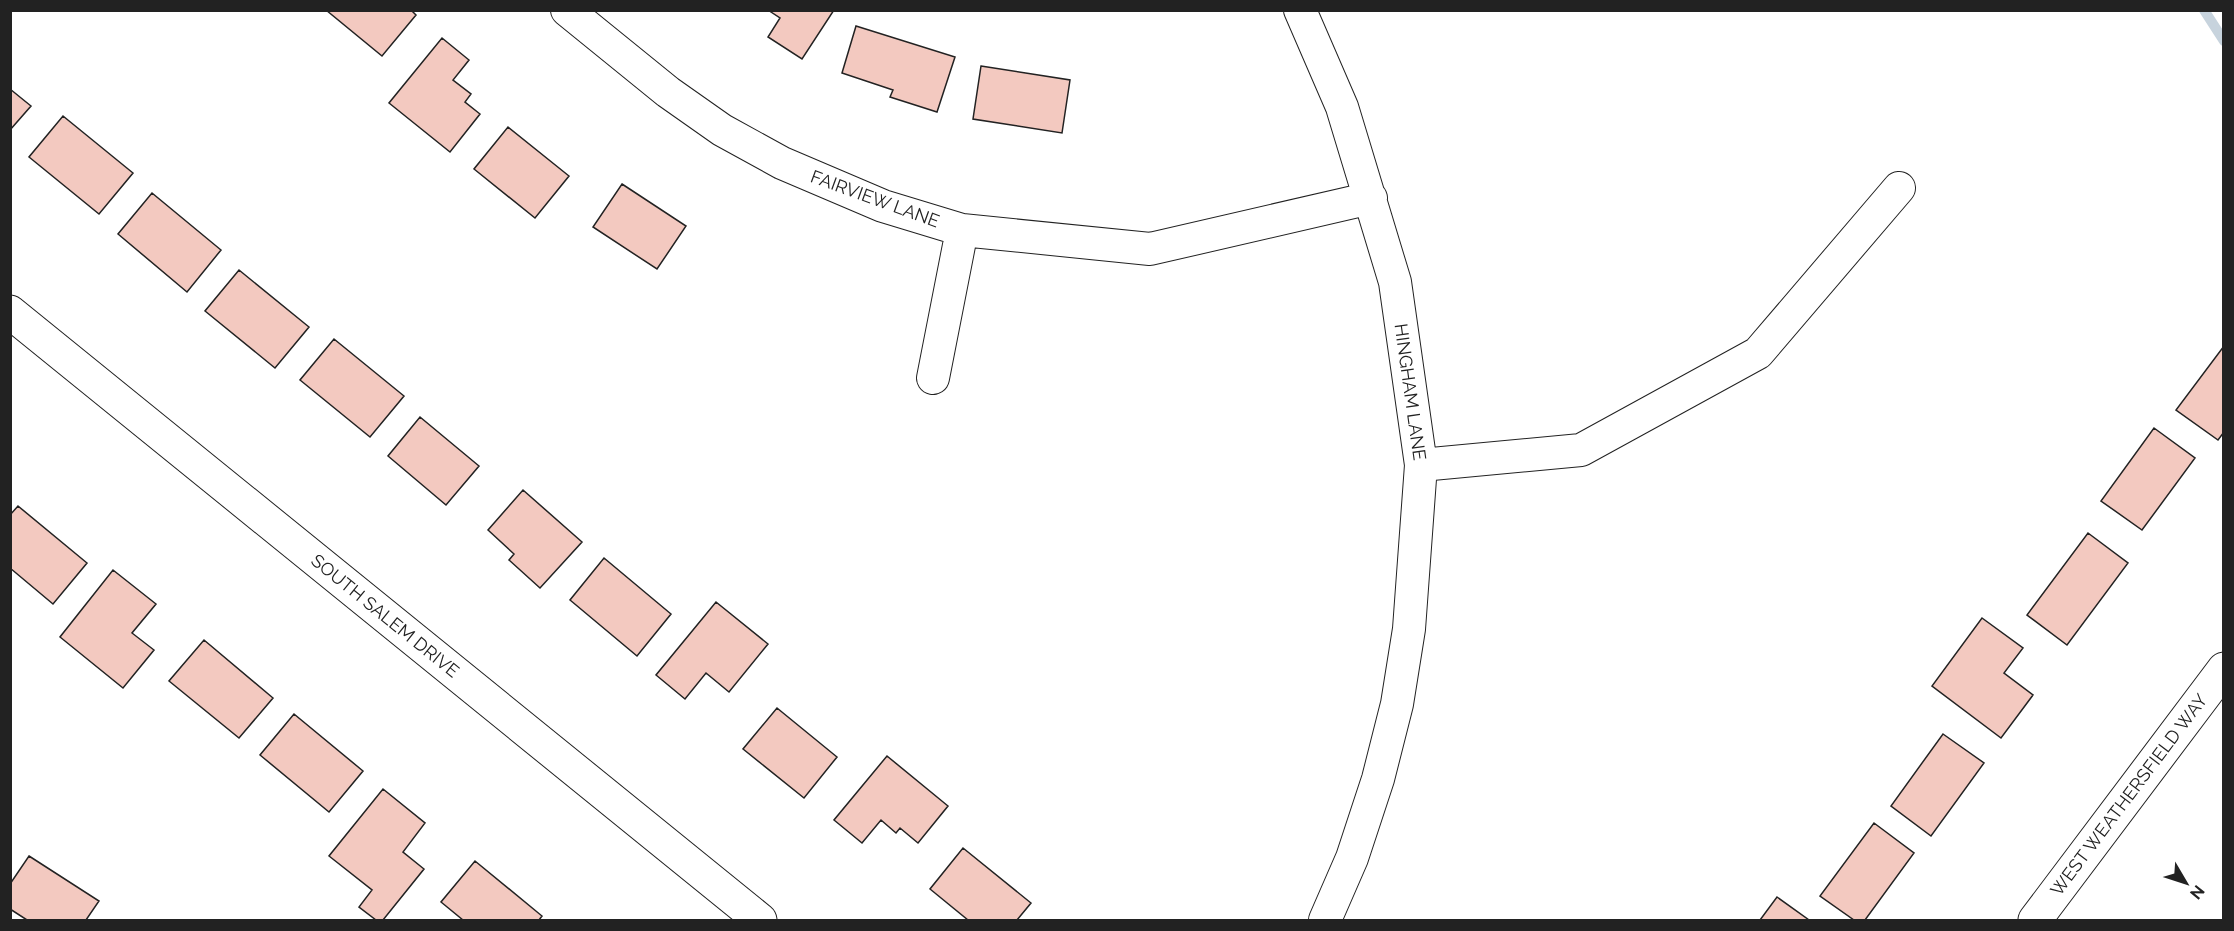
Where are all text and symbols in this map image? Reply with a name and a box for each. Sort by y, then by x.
street label: FAIRVIEW LANE [808,165,942,232]
street label: HINGHAM LANE [1391,322,1430,462]
street label: SOUTH SALEM DRIVE [307,550,463,682]
street label: WEST WEATHERSFIELD WAY [2046,689,2212,900]
north arrow [2156,853,2216,913]
text: N [2186,881,2208,903]

